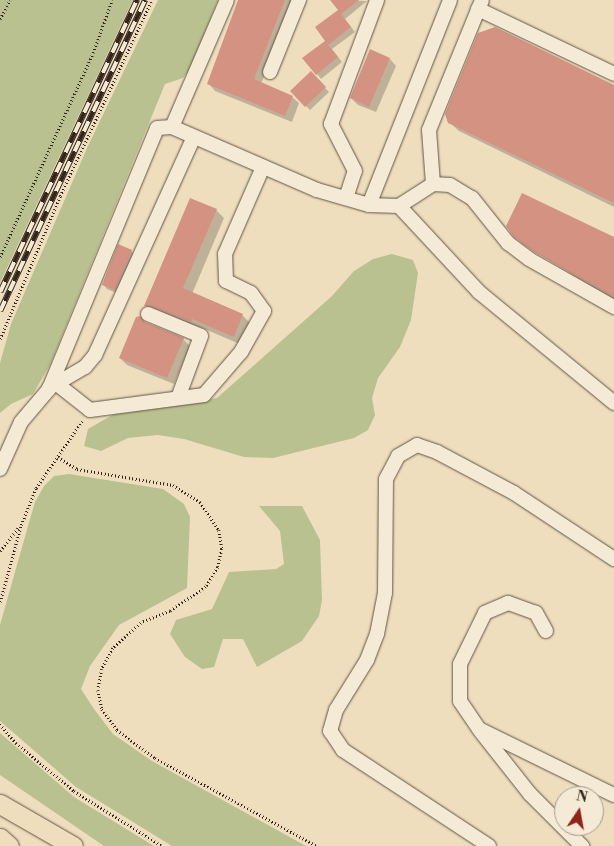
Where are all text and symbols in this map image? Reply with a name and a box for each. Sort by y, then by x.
north arrow [554,786,604,836]
text: N [575,787,589,807]

